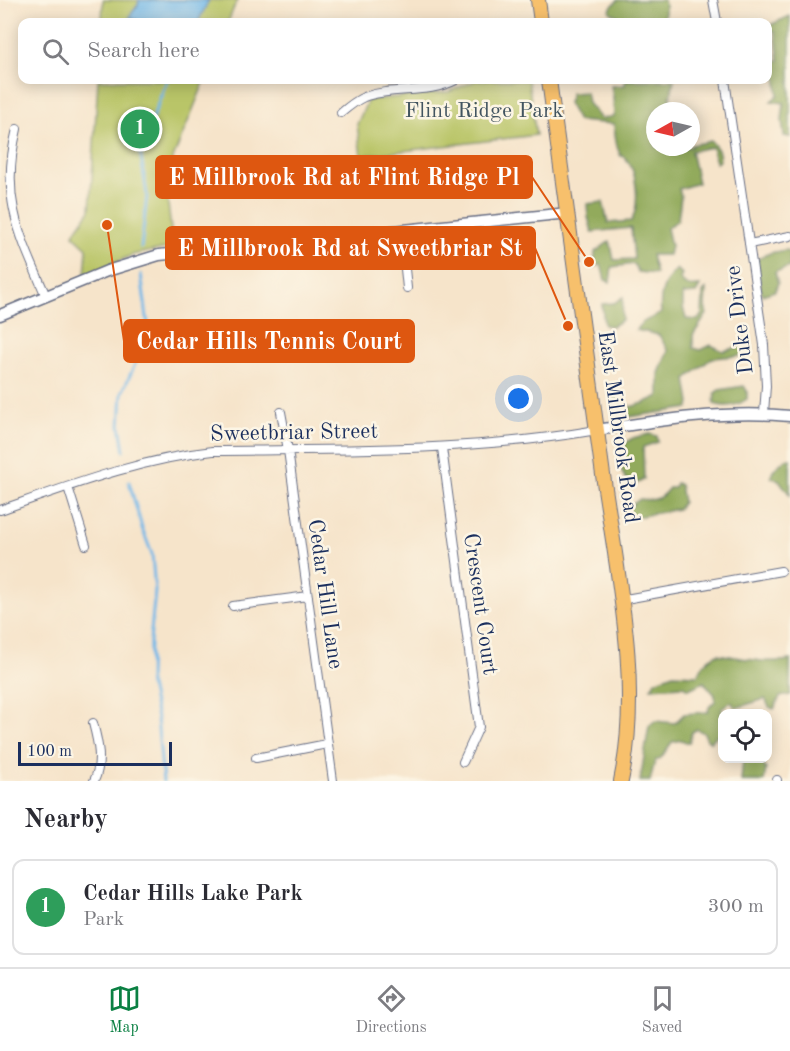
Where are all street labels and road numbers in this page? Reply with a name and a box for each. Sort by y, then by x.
street label: Duke Drive [722,264,758,376]
street label: East Millbrook Road [594,329,642,525]
street label: Sweetbriar Street [210,421,378,445]
street label: Cedar Hill Lane [304,518,346,670]
street label: Crescent Court [459,532,501,676]

